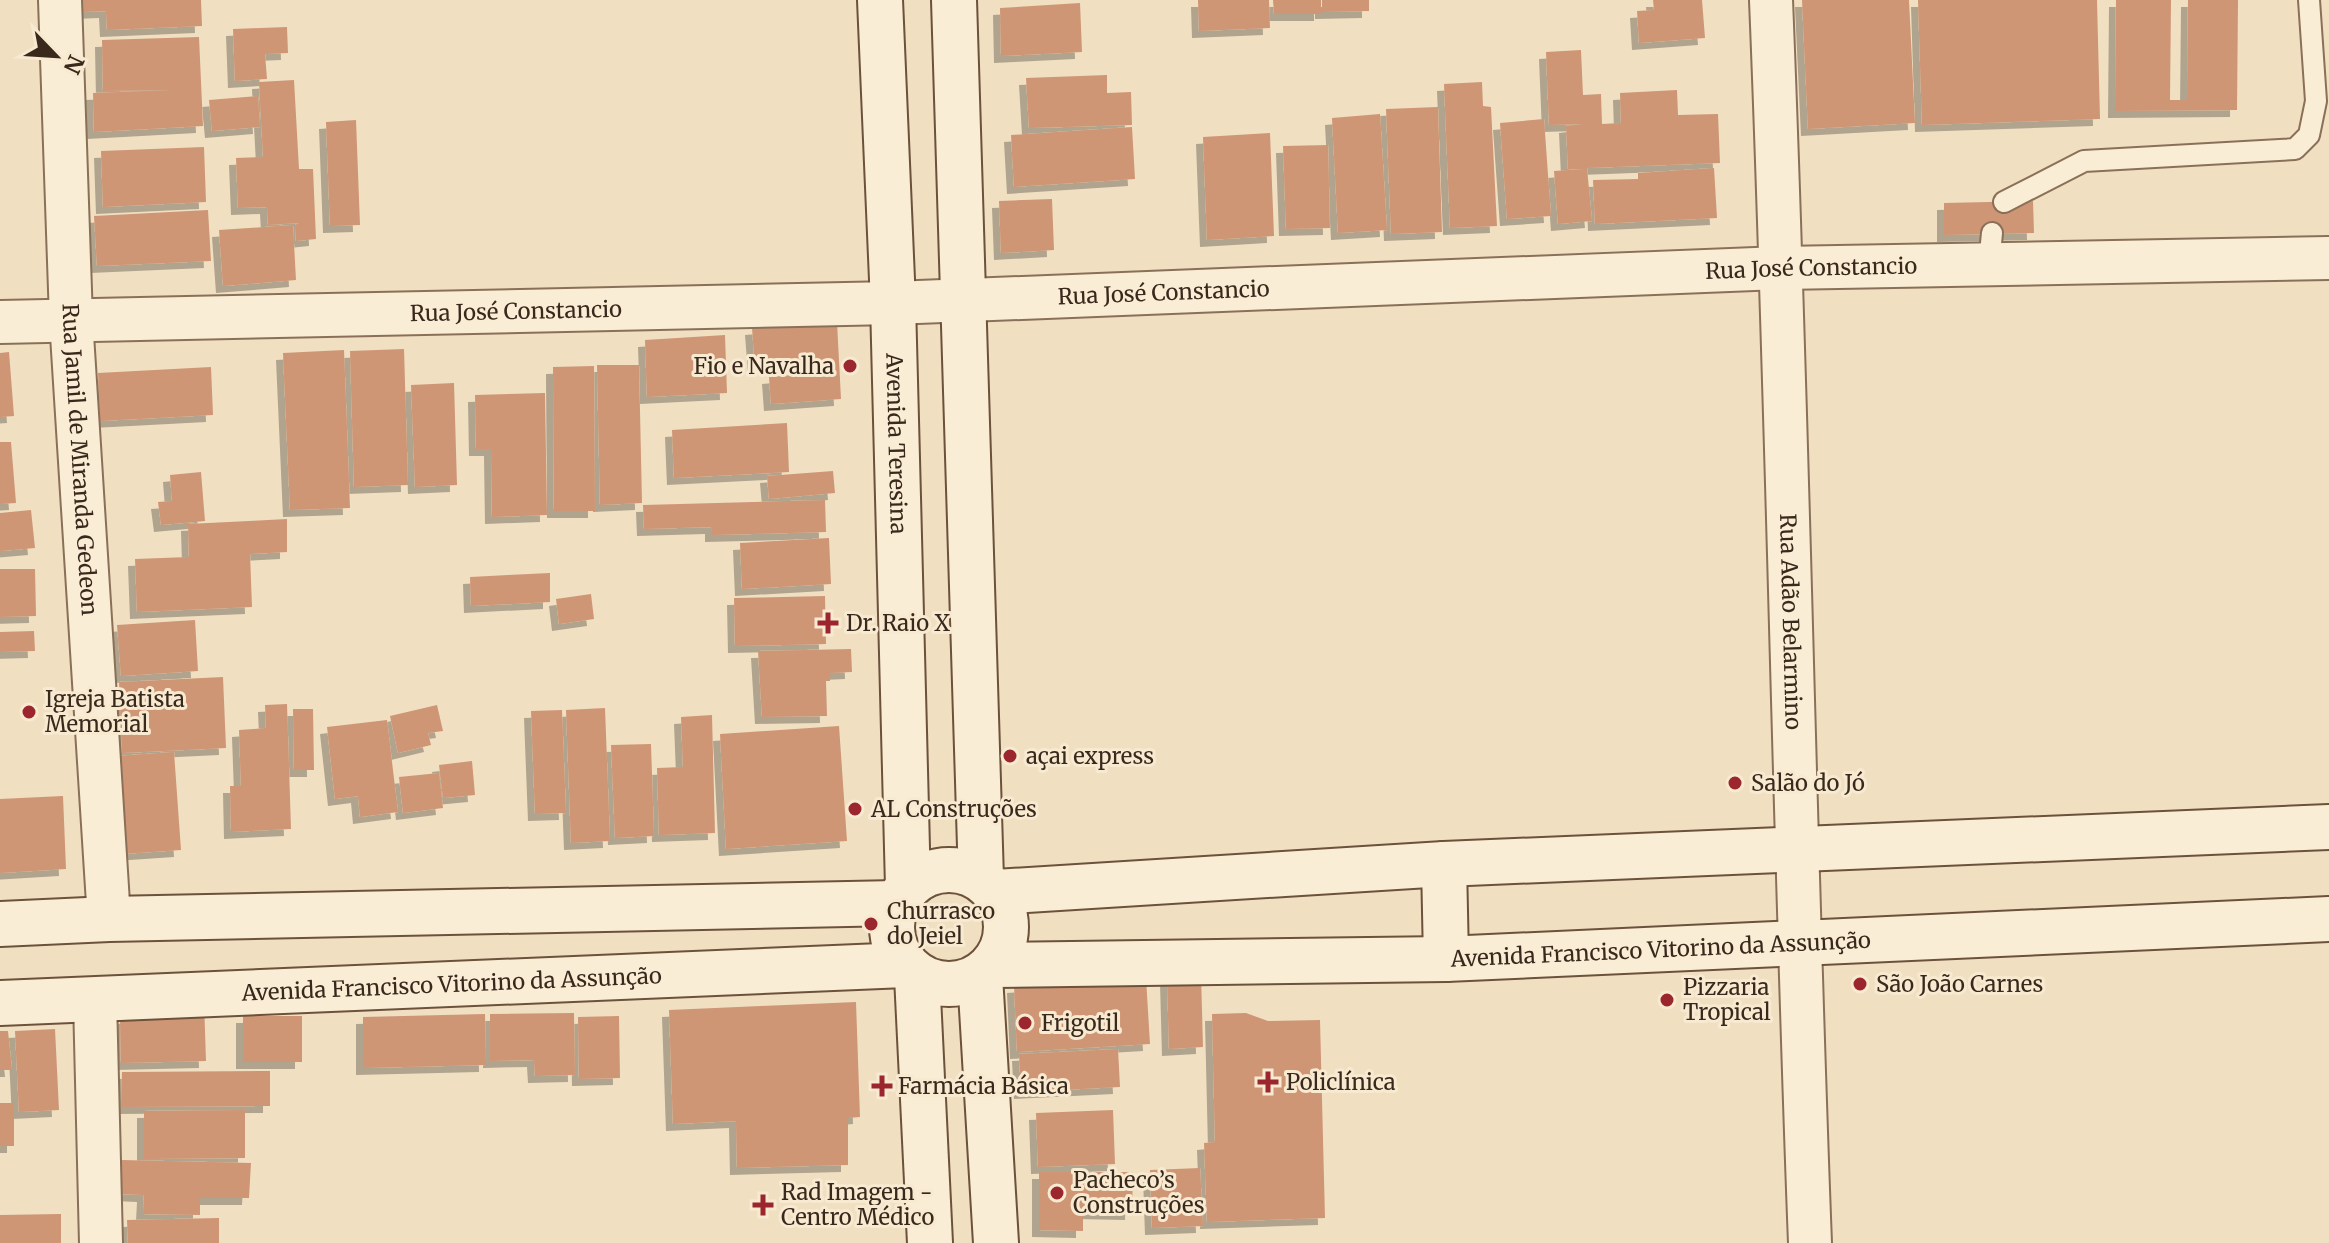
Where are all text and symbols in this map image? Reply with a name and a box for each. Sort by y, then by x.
north arrow [16,16,96,96]
text: N [58,51,90,79]
street label: Rua José Constancio [1705,252,1918,285]
street label: Rua José Constancio [1057,274,1270,311]
street label: Rua José Constancio [410,295,622,327]
street label: Rua Jamil de Miranda Gedeon [56,303,104,617]
place label: Fio e Navalha [693,352,834,380]
street label: Avenida Teresina [880,352,913,535]
marker: Fio e Navalha [841,357,859,375]
street label: Rua Adão Belarmino [1774,513,1808,730]
place label: Dr. Raio X [846,609,950,637]
marker: Dr. Raio X [817,612,839,634]
place label: Igreja Batista Memorial [45,685,185,738]
marker: Igreja Batista Memorial [20,703,38,721]
place label: açai express [1026,742,1154,770]
marker: açai express [1001,747,1019,765]
place label: Salão do Jó [1751,769,1865,797]
marker: Salão do Jó [1726,774,1744,792]
place label: AL Construções [870,795,1037,823]
marker: AL Construções [846,800,864,818]
place label: Churrasco do Jeiel [887,897,995,950]
marker: Churrasco do Jeiel [862,915,880,933]
street label: Avenida Francisco Vitorino da Assunção [1449,926,1872,973]
street label: Avenida Francisco Vitorino da Assunção [240,961,662,1007]
place label: São João Carnes [1876,970,2043,998]
place label: Pizzaria Tropical [1683,973,1771,1026]
marker: São João Carnes [1851,975,1869,993]
marker: Pizzaria Tropical [1658,991,1676,1009]
place label: Frigotil [1041,1009,1119,1037]
marker: Frigotil [1016,1014,1034,1032]
place label: Policlínica [1286,1068,1396,1096]
marker: Policlínica [1257,1071,1279,1093]
place label: Farmácia Básica [898,1072,1069,1100]
marker: Farmácia Básica [873,1077,891,1095]
place label: Pacheco’s Construções [1073,1166,1204,1219]
place label: Rad Imagem - Centro Médico [781,1178,934,1231]
marker: Pacheco’s Construções [1048,1184,1066,1202]
marker: Rad Imagem - Centro Médico [752,1194,774,1216]

